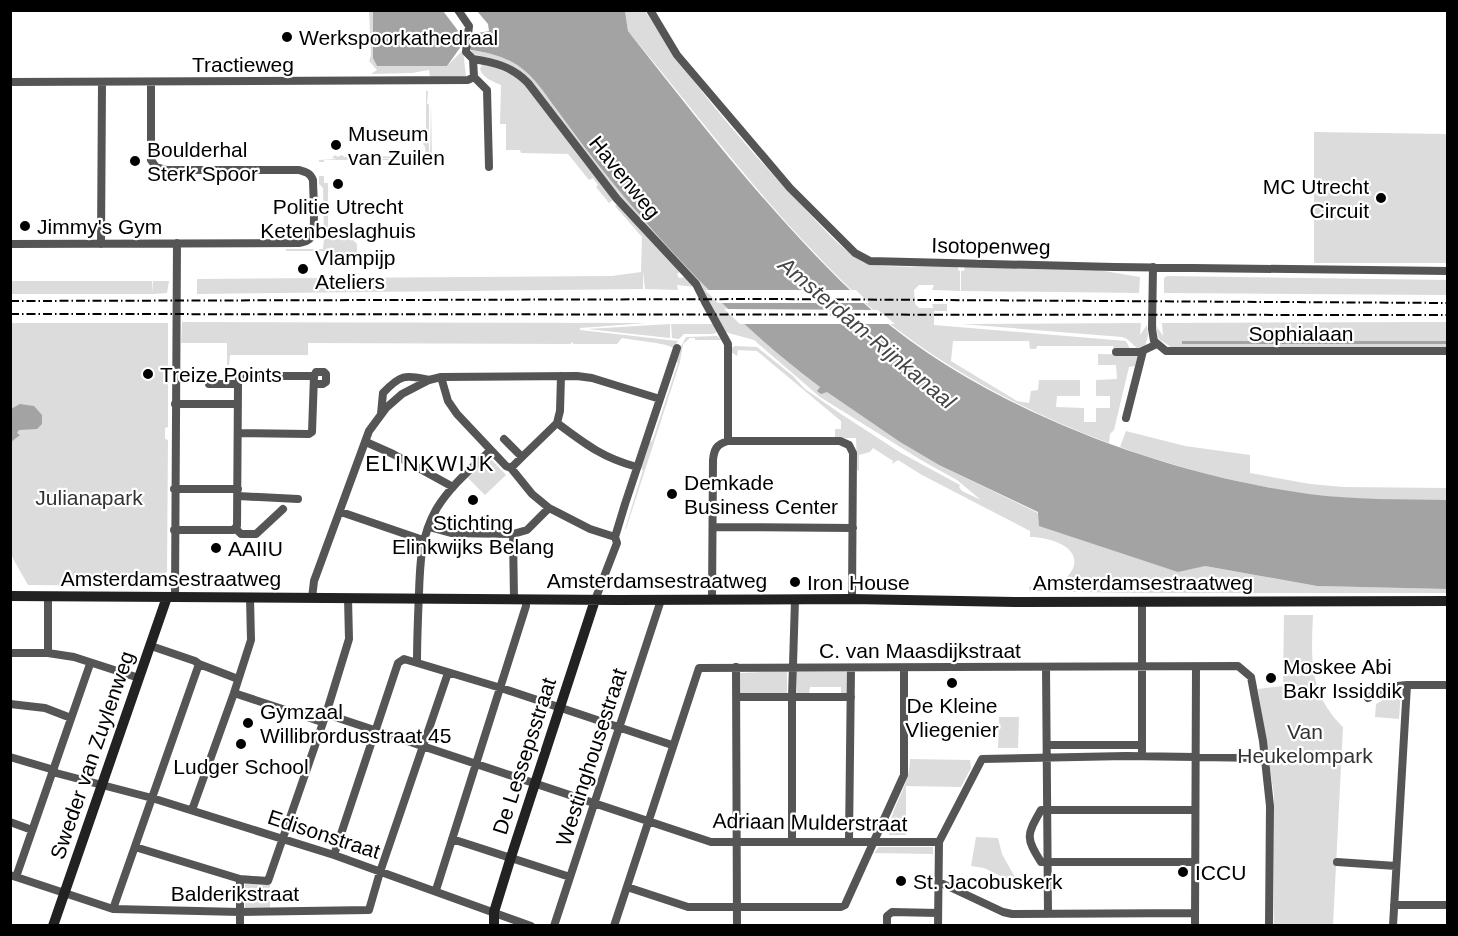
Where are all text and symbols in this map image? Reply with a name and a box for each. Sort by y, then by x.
place label: Werkspoorkathedraal [299,26,498,49]
marker: Werkspoorkathedraal [280,30,294,44]
street label: Tractieweg [192,53,294,76]
place label: Museum van Zuilen [348,122,445,169]
street label: Havenweg [585,131,665,223]
place label: Boulderhal Sterk Spoor [147,138,258,185]
marker: Museum van Zuilen [329,138,343,152]
marker: Boulderhal Sterk Spoor [128,154,142,168]
place label: MC Utrecht Circuit [1263,175,1369,222]
marker: Politie Utrecht Ketenbeslaghuis [331,177,345,191]
marker: MC Utrecht Circuit [1374,191,1388,205]
place label: Politie Utrecht Ketenbeslaghuis [260,195,416,242]
place label: Jimmy's Gym [37,215,162,238]
marker: Jimmy's Gym [18,219,32,233]
street label: Isotopenweg [931,233,1051,259]
place label: Vlampijp Ateliers [315,246,396,293]
water label: Amsterdam-Rijnkanaal [772,251,961,415]
marker: Vlampijp Ateliers [296,262,310,276]
street label: Sophialaan [1248,322,1354,345]
place label: Treize Points [160,363,282,386]
marker: Treize Points [141,367,155,381]
district label: ELINKWIJK [365,451,495,476]
place label: Demkade Business Center [684,471,838,518]
park label: Julianapark [35,486,143,509]
marker: Demkade Business Center [665,487,679,501]
marker: Stichting Elinkwijks Belang [466,493,480,507]
place label: Stichting Elinkwijks Belang [392,511,554,558]
place label: AAIIU [228,537,283,560]
marker: AAIIU [209,541,223,555]
street label: Amsterdamsestraatweg [61,567,281,590]
street label: Amsterdamsestraatweg [547,569,767,592]
place label: Iron House [807,571,910,594]
street label: Amsterdamsestraatweg [1033,571,1253,594]
marker: Iron House [788,575,802,589]
street label: C. van Maasdijkstraat [819,639,1021,662]
street label: Sweder van Zuylenweg [46,648,138,862]
place label: Moskee Abi Bakr Issiddik [1283,655,1403,702]
street label: Westinghousestraat [551,665,631,849]
marker: Moskee Abi Bakr Issiddik [1264,671,1278,685]
street label: De Lessepsstraat [488,675,560,837]
marker: De Kleine Vliegenier [945,676,959,690]
place label: De Kleine Vliegenier [905,694,999,741]
place label: Gymzaal Willibrordusstraat 45 [260,700,451,747]
marker: Gymzaal Willibrordusstraat 45 [241,716,255,730]
park label: Van Heukelompark [1237,720,1373,767]
marker: Ludger School [234,737,248,751]
place label: Ludger School [173,755,309,778]
street label: Edisonstraat [265,805,383,863]
street label: Adriaan Mulderstraat [712,809,908,835]
place label: ICCU [1195,861,1246,884]
marker: ICCU [1176,865,1190,879]
place label: St. Jacobuskerk [913,870,1063,893]
marker: St. Jacobuskerk [894,874,908,888]
street label: Balderikstraat [171,882,299,905]

